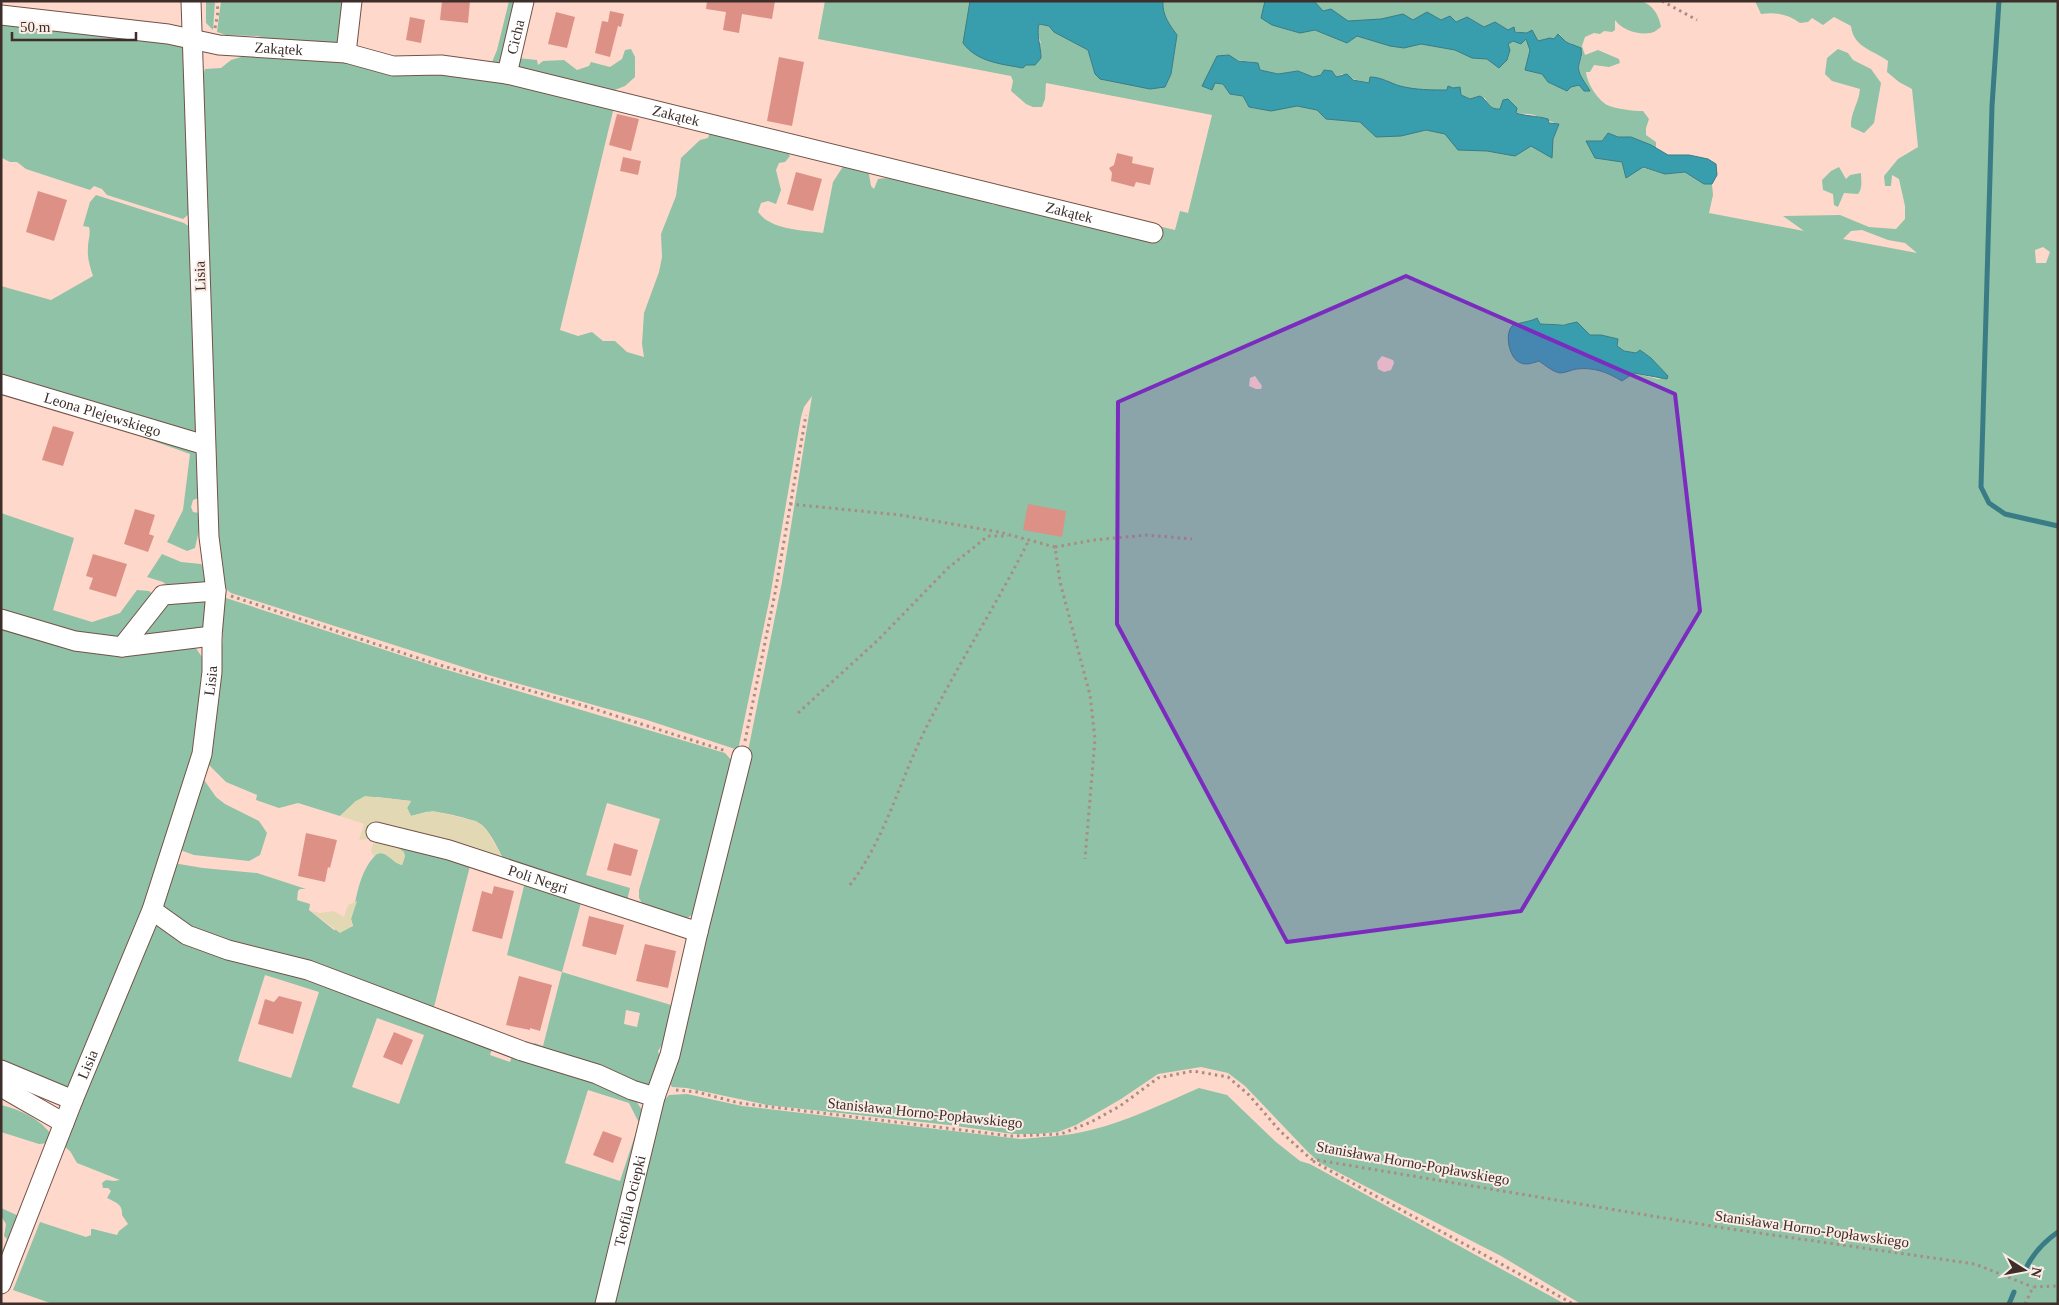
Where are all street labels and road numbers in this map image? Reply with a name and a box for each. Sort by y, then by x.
street label: Cicha [504,18,527,56]
street label: Zakątek [254,39,304,58]
street label: Zakątek [651,102,702,129]
street label: Zakątek [1044,199,1095,226]
street label: Lisia [191,260,209,291]
street label: Leona Plejewskiego [42,389,163,439]
street label: Lisia [201,665,220,697]
street label: Poli Negri [506,862,570,897]
street label: Lisia [75,1047,101,1081]
street label: Stanisława Horno-Popławskiego [827,1095,1023,1131]
street label: Stanisława Horno-Popławskiego [1315,1138,1511,1188]
street label: Teofila Ociepki [611,1154,649,1248]
street label: Stanisława Horno-Popławskiego [1714,1207,1910,1251]

